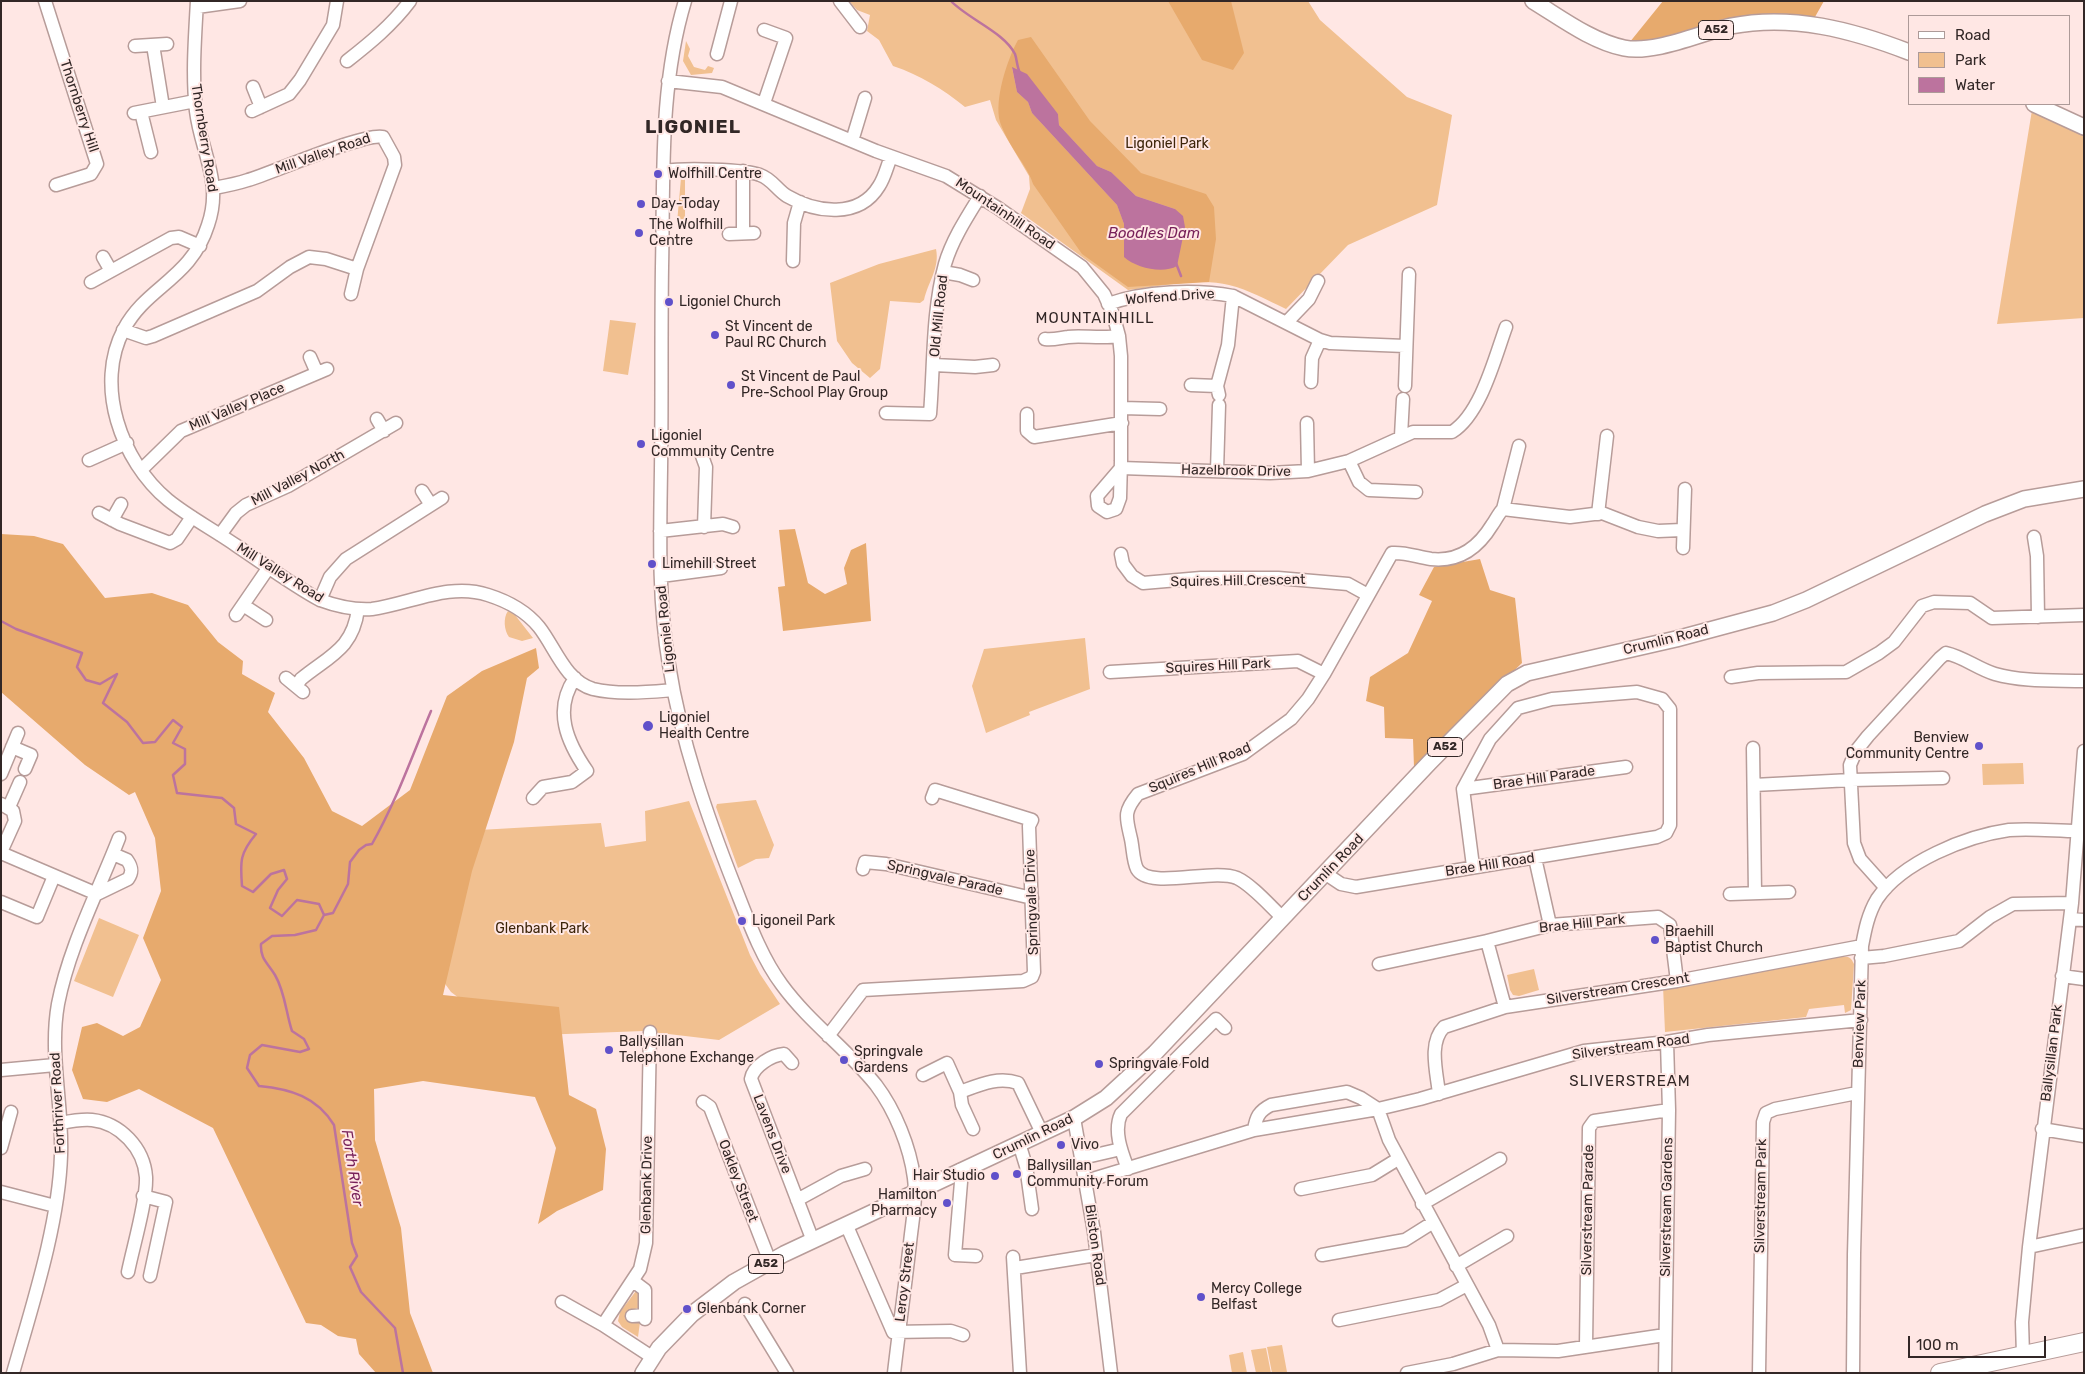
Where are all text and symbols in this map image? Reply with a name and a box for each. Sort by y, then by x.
legend [1908,15,2070,105]
road number: A52 [1698,20,1734,40]
text: Road [1955,26,1991,44]
text: Park [1955,51,1986,69]
street label: Thornberry Hill [56,58,102,154]
text: Water [1955,76,1995,94]
street label: Thornberry Road [187,83,221,193]
district label: LIGONIEL [644,117,742,139]
street label: Mill Valley Road [273,130,373,178]
park label: Ligoniel Park [1125,136,1209,152]
place label: Wolfhill Centre [668,166,762,182]
marker: Wolfhill Centre [652,168,664,180]
street label: Mountainhill Road [952,175,1058,253]
place label: Day-Today [651,196,720,212]
marker: Day-Today [635,198,647,210]
place label: The Wolfhill Centre [649,217,723,250]
water label: Boodles Dam [1108,225,1200,243]
marker: The Wolfhill Centre [633,227,645,239]
street label: Old Mill Road [926,274,952,358]
street label: Wolfend Drive [1125,286,1215,308]
place label: Ligoniel Church [679,294,781,310]
marker: Ligoniel Church [663,296,675,308]
district label: MOUNTAINHILL [1034,310,1156,328]
place label: St Vincent de Paul RC Church [725,319,826,352]
marker: St Vincent de Paul RC Church [709,329,721,341]
place label: St Vincent de Paul Pre-School Play Group [741,369,888,402]
street label: Mill Valley Place [187,379,287,435]
marker: St Vincent de Paul Pre-School Play Group [725,379,737,391]
place label: Ligoniel Community Centre [651,428,774,461]
marker: Ligoniel Community Centre [635,438,647,450]
street label: Mill Valley North [248,446,348,510]
street label: Hazelbrook Drive [1181,462,1291,480]
street label: Mill Valley Road [233,539,327,607]
place label: Limehill Street [662,556,756,572]
marker: Limehill Street [646,558,658,570]
street label: Squires Hill Crescent [1170,571,1306,591]
street label: Ligoniel Road [653,585,679,673]
street label: Crumlin Road [1622,621,1710,659]
street label: Squires Hill Park [1165,655,1271,677]
place label: Ligoniel Health Centre [659,710,749,742]
marker: Ligoniel Health Centre [641,719,655,733]
place label: Benview Community Centre [1846,730,1969,762]
road number: A52 [1428,738,1462,756]
street label: Squires Hill Road [1146,739,1254,797]
marker: Benview Community Centre [1973,740,1985,752]
street label: Brae Hill Parade [1492,763,1596,793]
street label: Crumlin Road [1295,831,1367,905]
street label: Springvale Drive [1022,849,1042,955]
street label: Brae Hill Road [1444,850,1536,880]
street label: Springvale Parade [886,857,1004,899]
street label: Brae Hill Park [1538,911,1626,937]
place label: Ligoneil Park [752,913,835,929]
marker: Ligoneil Park [736,915,748,927]
park label: Glenbank Park [495,921,589,937]
place label: Braehill Baptist Church [1665,924,1763,956]
marker: Braehill Baptist Church [1649,934,1661,946]
street label: Silverstream Crescent [1545,969,1691,1009]
street label: Benview Park [1850,980,1870,1068]
street label: Ballysillan Park [2038,1004,2066,1102]
street label: Silverstream Road [1571,1030,1691,1064]
place label: Ballysillan Telephone Exchange [619,1034,754,1066]
marker: Ballysillan Telephone Exchange [603,1044,615,1056]
place label: Springvale Gardens [854,1044,923,1076]
street label: Forthriver Road [47,1052,69,1154]
marker: Springvale Gardens [838,1054,850,1066]
place label: Springvale Fold [1109,1056,1209,1072]
marker: Springvale Fold [1093,1058,1105,1070]
district label: SLIVERSTREAM [1568,1073,1692,1091]
street label: Lavens Drive [749,1092,795,1176]
street label: Crumlin Road [990,1110,1076,1164]
water label: Forth River [337,1128,367,1208]
street label: Glenbank Drive [638,1136,656,1234]
street label: Oakley Street [715,1137,761,1225]
place label: Vivo [1071,1137,1099,1153]
street label: Silverstream Gardens [1657,1137,1677,1277]
marker: Vivo [1055,1139,1067,1151]
street label: Silverstream Park [1752,1139,1770,1253]
street label: Silverstream Parade [1578,1144,1598,1276]
place label: Ballysillan Community Forum [1027,1158,1148,1190]
place label: Hair Studio [913,1168,985,1184]
marker: Ballysillan Community Forum [1011,1168,1023,1180]
marker: Hair Studio [989,1170,1001,1182]
place label: Hamilton Pharmacy [871,1187,937,1220]
marker: Hamilton Pharmacy [941,1197,953,1209]
street label: Bilston Road [1081,1203,1109,1287]
street label: Leroy Street [892,1241,918,1323]
road number: A52 [748,1254,784,1274]
place label: Mercy College Belfast [1211,1281,1302,1314]
marker: Mercy College Belfast [1195,1291,1207,1303]
place label: Glenbank Corner [697,1301,806,1317]
marker: Glenbank Corner [681,1303,693,1315]
scale bar [1910,1326,2048,1358]
text: 100 m [1916,1336,1958,1354]

